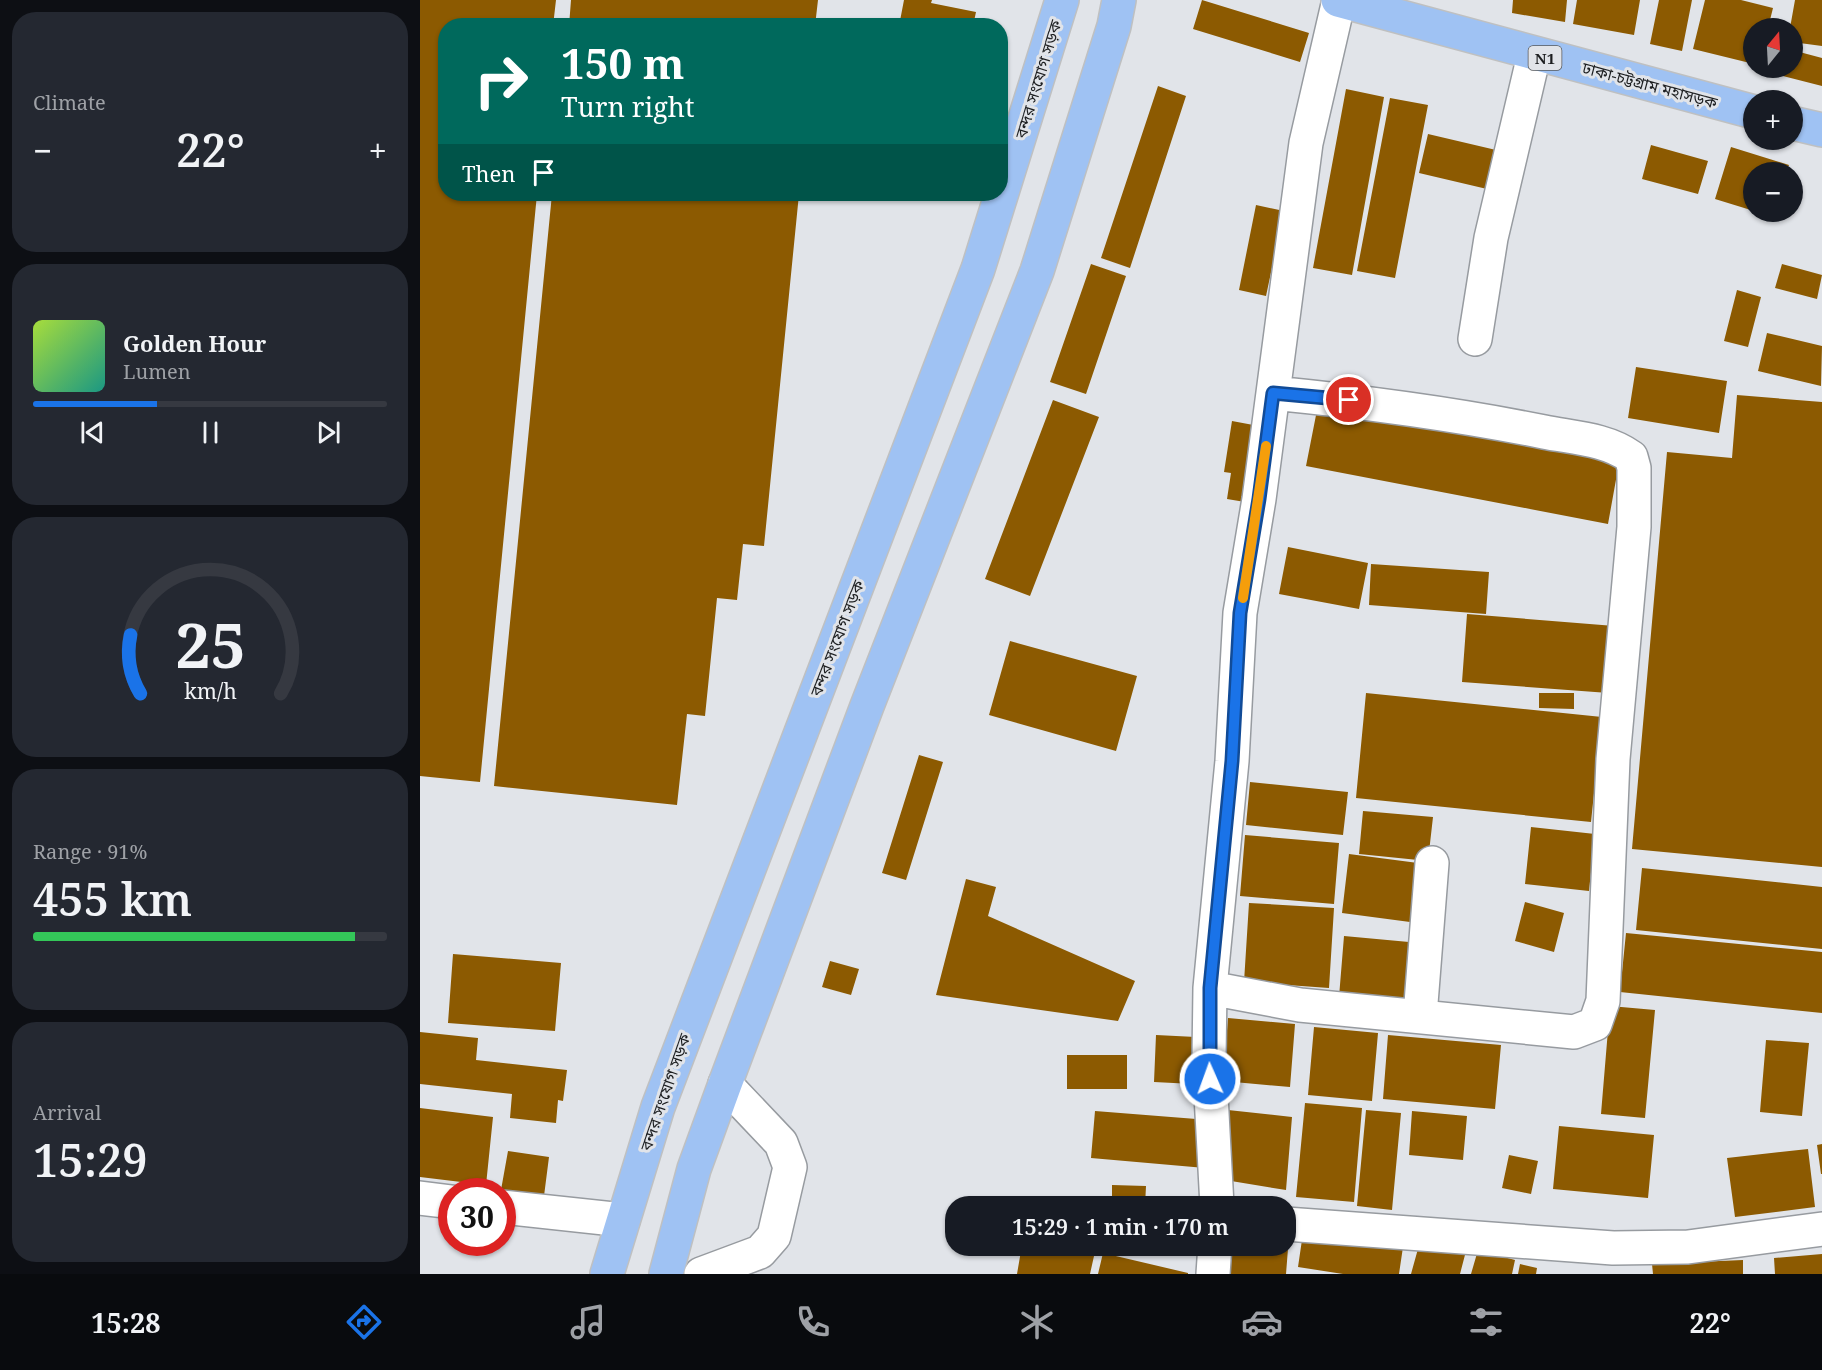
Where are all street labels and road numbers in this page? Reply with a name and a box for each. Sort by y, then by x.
street label: বন্দর সংযোগ সড়ক [1009,16,1067,142]
road number: N1 [1528,46,1562,70]
street label: ঢাকা-চট্টগ্রাম মহাসড়ক [1579,56,1721,114]
street label: বন্দর সংযোগ সড়ক [804,576,870,700]
street label: বন্দর সংযোগ সড়ক [634,1029,696,1155]

